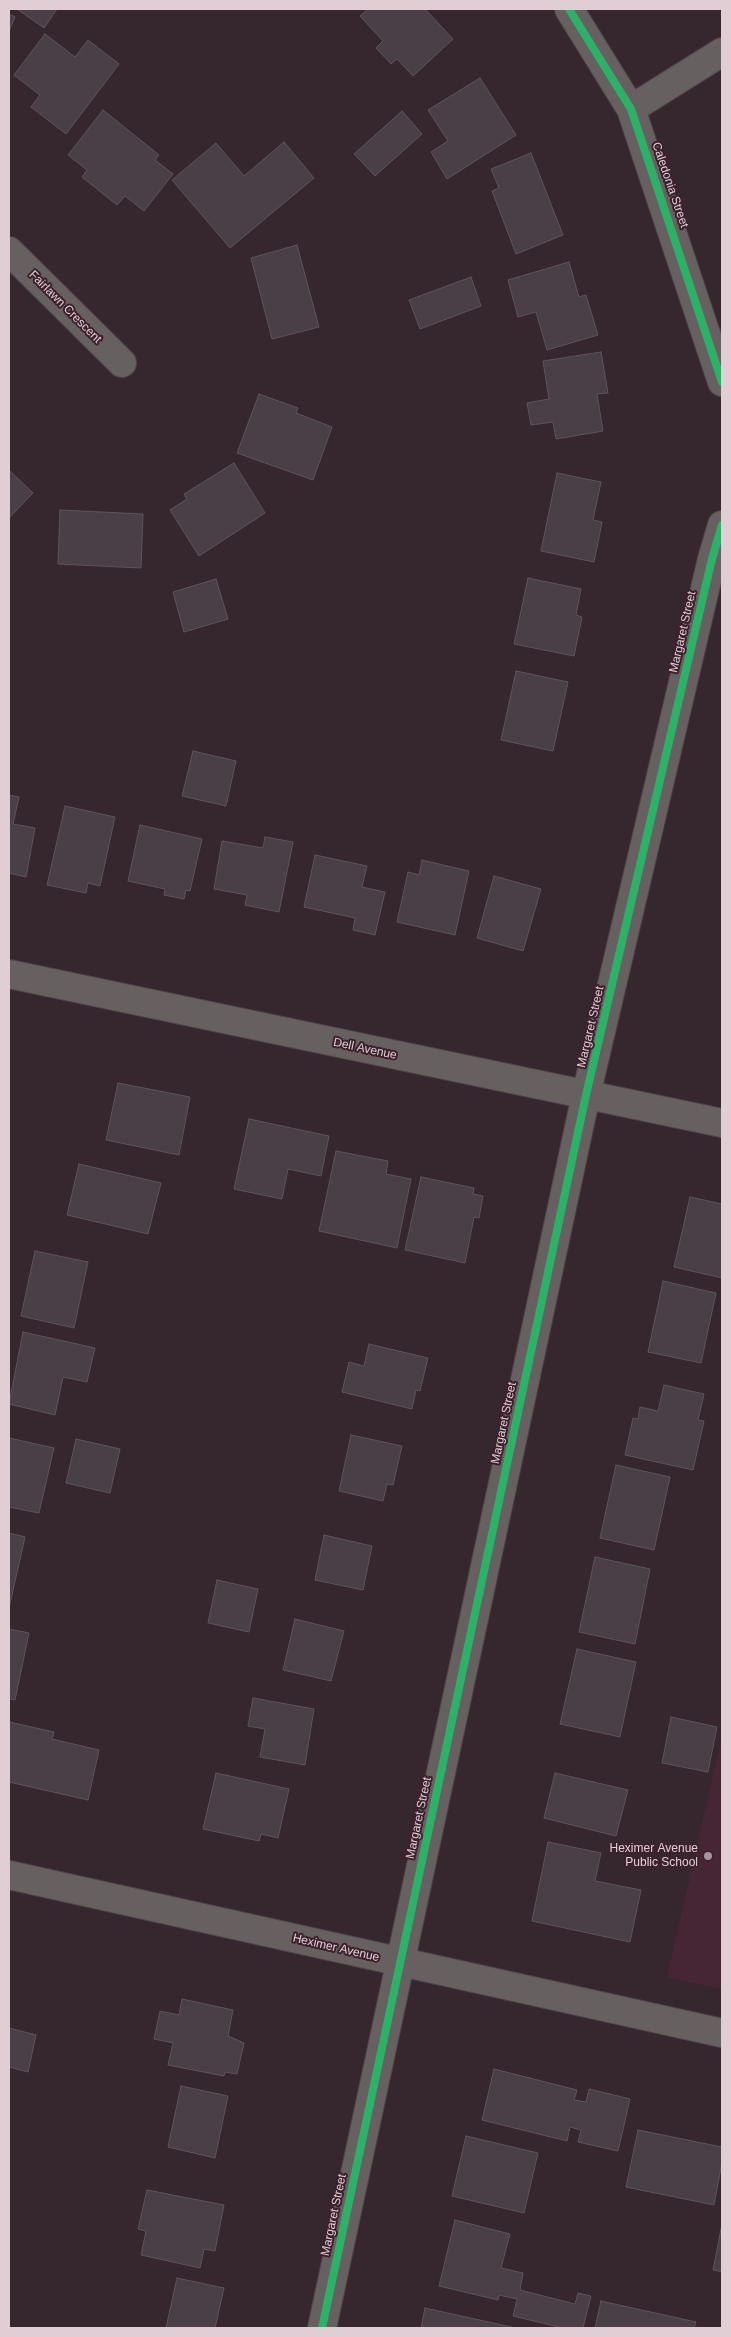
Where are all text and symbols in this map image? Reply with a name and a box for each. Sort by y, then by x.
street label: Caledonia Street [649,140,691,230]
street label: Fairlawn Crescent [26,268,104,346]
street label: Margaret Street [667,590,699,674]
street label: Margaret Street [575,985,607,1069]
street label: Dell Avenue [332,1035,398,1063]
street label: Margaret Street [488,1381,520,1465]
street label: Margaret Street [403,1776,435,1860]
place label: Heximer Avenue Public School [610,1842,698,1870]
marker: Heximer Avenue Public School [702,1850,714,1862]
street label: Heximer Avenue [291,1931,381,1965]
street label: Margaret Street [318,2173,350,2257]

